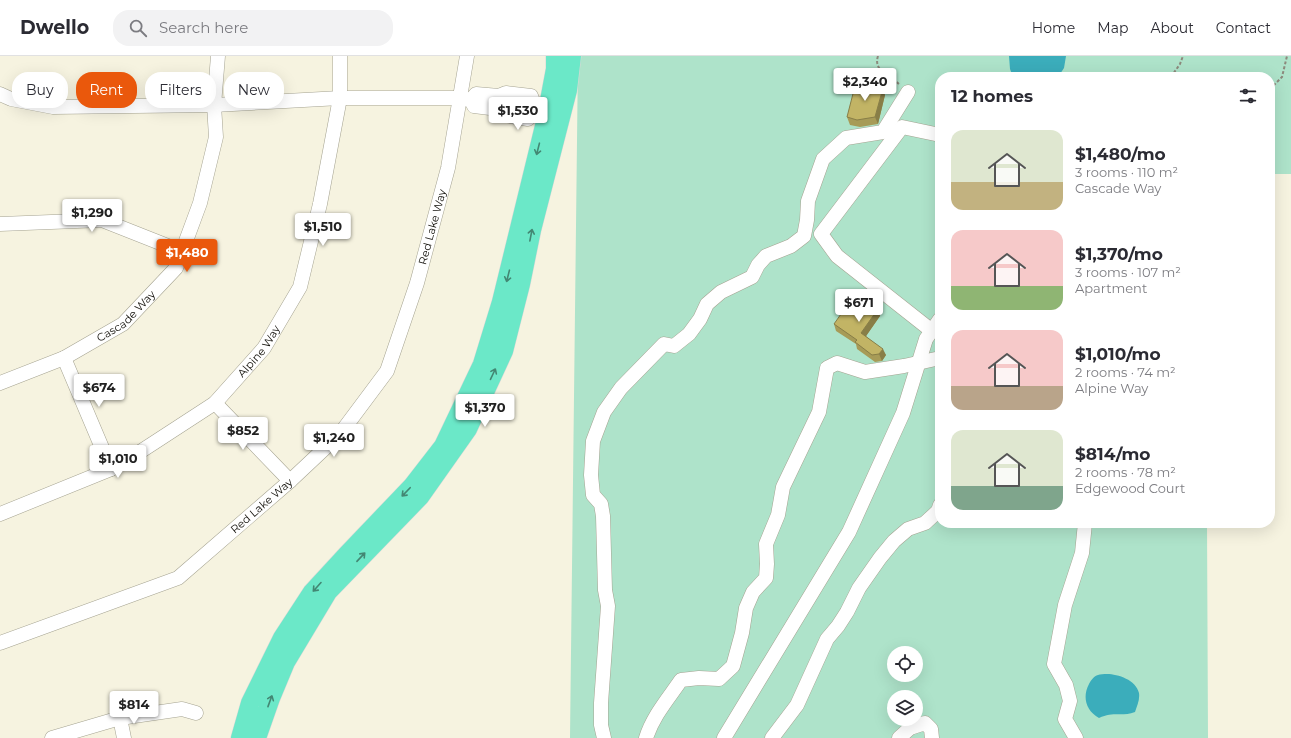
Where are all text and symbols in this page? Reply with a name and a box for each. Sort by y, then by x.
search box [113,10,393,46]
text: Dwello [20,16,89,39]
icon: search [127,17,149,39]
text: Search here [159,18,248,37]
text: Home [1032,19,1075,37]
text: Map [1097,19,1128,37]
text: About [1150,19,1194,37]
text: Contact [1216,19,1271,37]
pin: $2,340 [832,68,898,102]
chip: Buy [12,72,68,108]
chip: Rent [76,72,137,108]
chip: Filters [145,72,216,108]
chip: New [224,72,284,108]
text: $2,340 [842,73,888,89]
icon: filters [1237,85,1259,107]
text: 12 homes [951,86,1033,106]
pin: $1,530 [485,97,551,131]
text: $1,530 [498,102,538,118]
one-way arrow [534,142,541,155]
text: $1,480/mo [1075,144,1166,164]
icon: home [983,146,1031,194]
text: 3 rooms · 110 m² [1075,164,1178,180]
text: Cascade Way [1075,180,1161,196]
street label: Red Lake Way [415,187,449,266]
pin: $1,290 [59,199,125,233]
text: $1,290 [71,204,113,220]
pin: $1,510 [290,213,356,247]
text: $1,510 [304,218,342,234]
one-way arrow [527,229,535,242]
pin: $1,480 [154,239,220,273]
text: $1,480 [165,244,209,260]
text: $1,370/mo [1075,244,1163,264]
icon: home [983,246,1031,294]
text: 3 rooms · 107 m² [1075,264,1181,280]
one-way arrow [503,269,511,282]
text: Apartment [1075,280,1147,296]
street label: Cascade Way [94,287,158,345]
pin: $671 [835,289,883,323]
text: $671 [844,294,874,310]
street label: Alpine Way [234,323,283,380]
text: $1,010/mo [1075,344,1161,364]
icon: home [983,346,1031,394]
text: 2 rooms · 74 m² [1075,364,1176,380]
one-way arrow [490,368,497,380]
pin: $674 [75,374,123,408]
text: $674 [83,379,115,395]
text: Alpine Way [1075,380,1148,396]
pin: $1,370 [452,394,518,428]
text: $1,370 [464,399,506,415]
pin: $852 [219,417,267,451]
text: $852 [227,422,259,438]
pin: $1,240 [301,424,367,458]
text: $1,240 [313,429,355,445]
text: $814/mo [1075,444,1150,464]
pin: $1,010 [85,445,151,479]
icon: home [983,446,1031,494]
text: $1,010 [98,450,138,466]
text: 2 rooms · 78 m² [1075,464,1176,480]
street label: Red Lake Way [228,475,296,536]
text: Edgewood Court [1075,480,1185,496]
one-way arrow [401,487,411,497]
one-way arrow [356,552,366,562]
one-way arrow [312,582,322,592]
map controls [887,646,923,726]
button: locate [887,646,923,682]
button: layers [887,690,923,726]
pin: $814 [110,691,158,725]
text: $814 [119,696,149,712]
one-way arrow [266,696,274,708]

